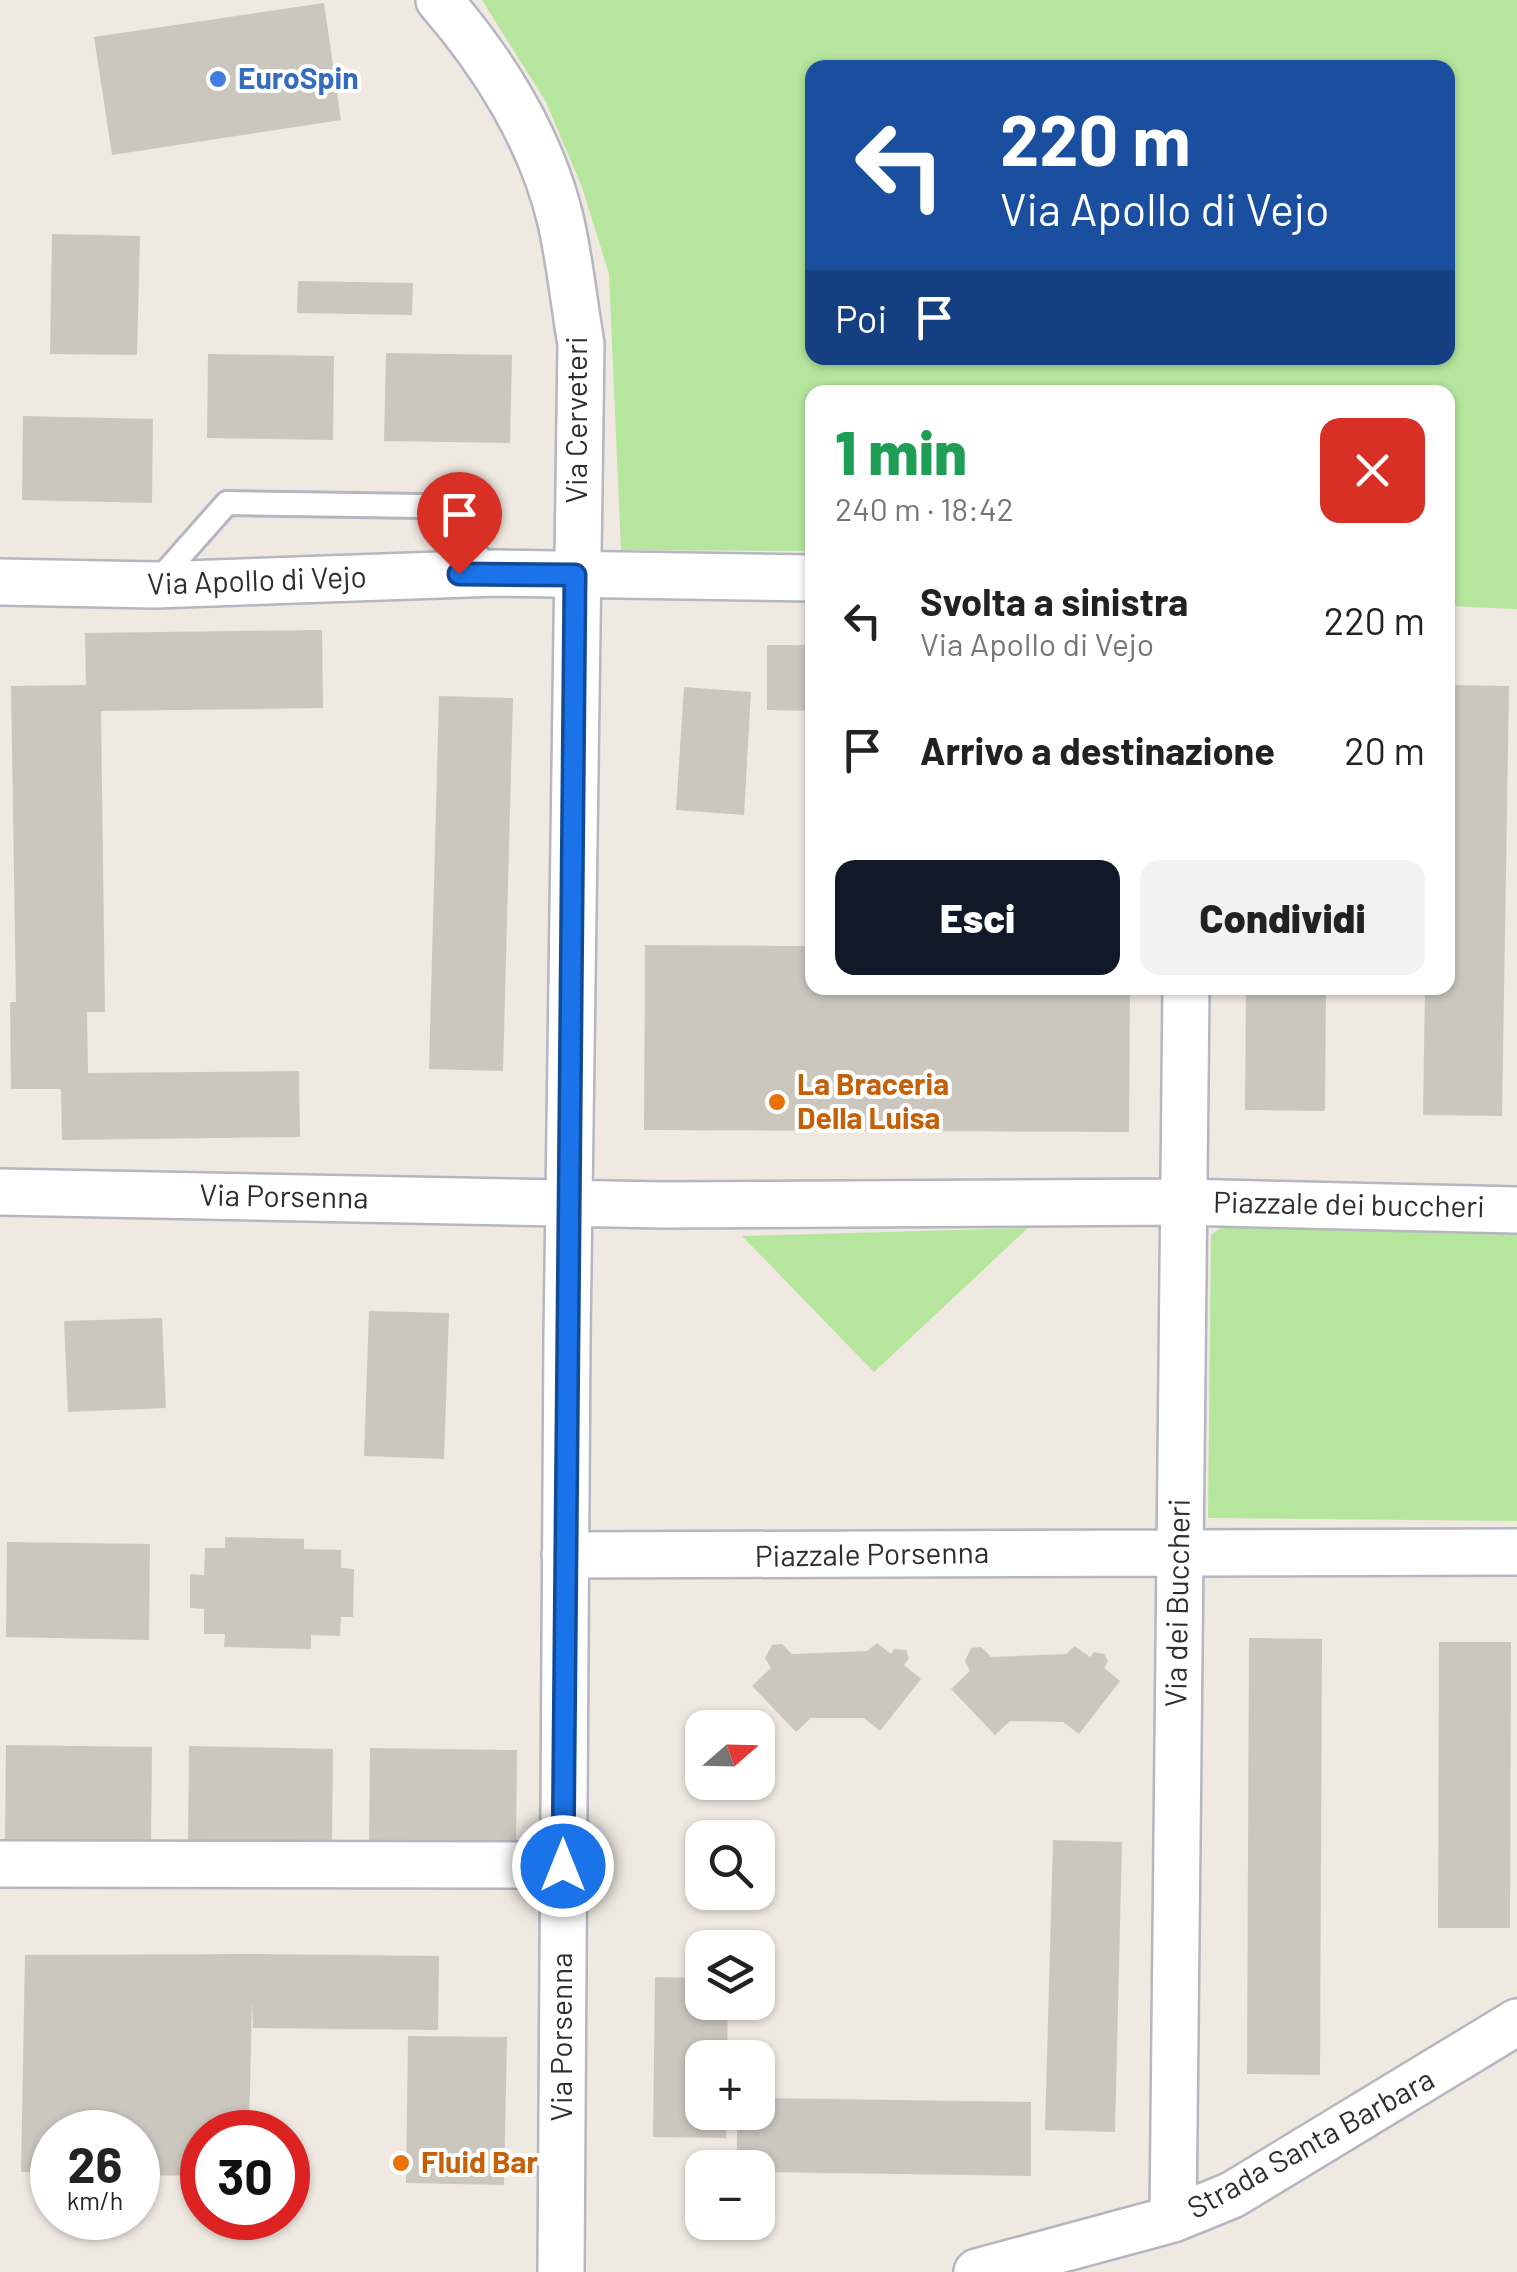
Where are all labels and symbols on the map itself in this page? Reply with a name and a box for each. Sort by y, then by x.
place label: EuroSpin [238,59,359,95]
marker: EuroSpin [207,68,229,90]
street label: Via Cerveteri [557,336,593,504]
pin [417,472,502,575]
street label: Via Apollo di Vejo [147,557,367,601]
place label: La Braceria Della Luisa [797,1065,949,1135]
marker: La Braceria Della Luisa [766,1091,788,1113]
street label: Via Porsenna [199,1176,369,1214]
street label: Piazzale dei buccheri [1213,1183,1485,1223]
street label: Via dei Buccheri [1156,1498,1196,1708]
street label: Piazzale Porsenna [755,1533,989,1573]
north arrow [685,1710,775,1800]
position arrow [511,1814,615,1918]
street label: Via Porsenna [542,1952,578,2122]
street label: Strada Santa Barbara [1180,2060,1440,2225]
speed limit sign: 30 [180,2110,310,2240]
place label: Fluid Bar [421,2143,538,2179]
marker: Fluid Bar [390,2152,412,2174]

